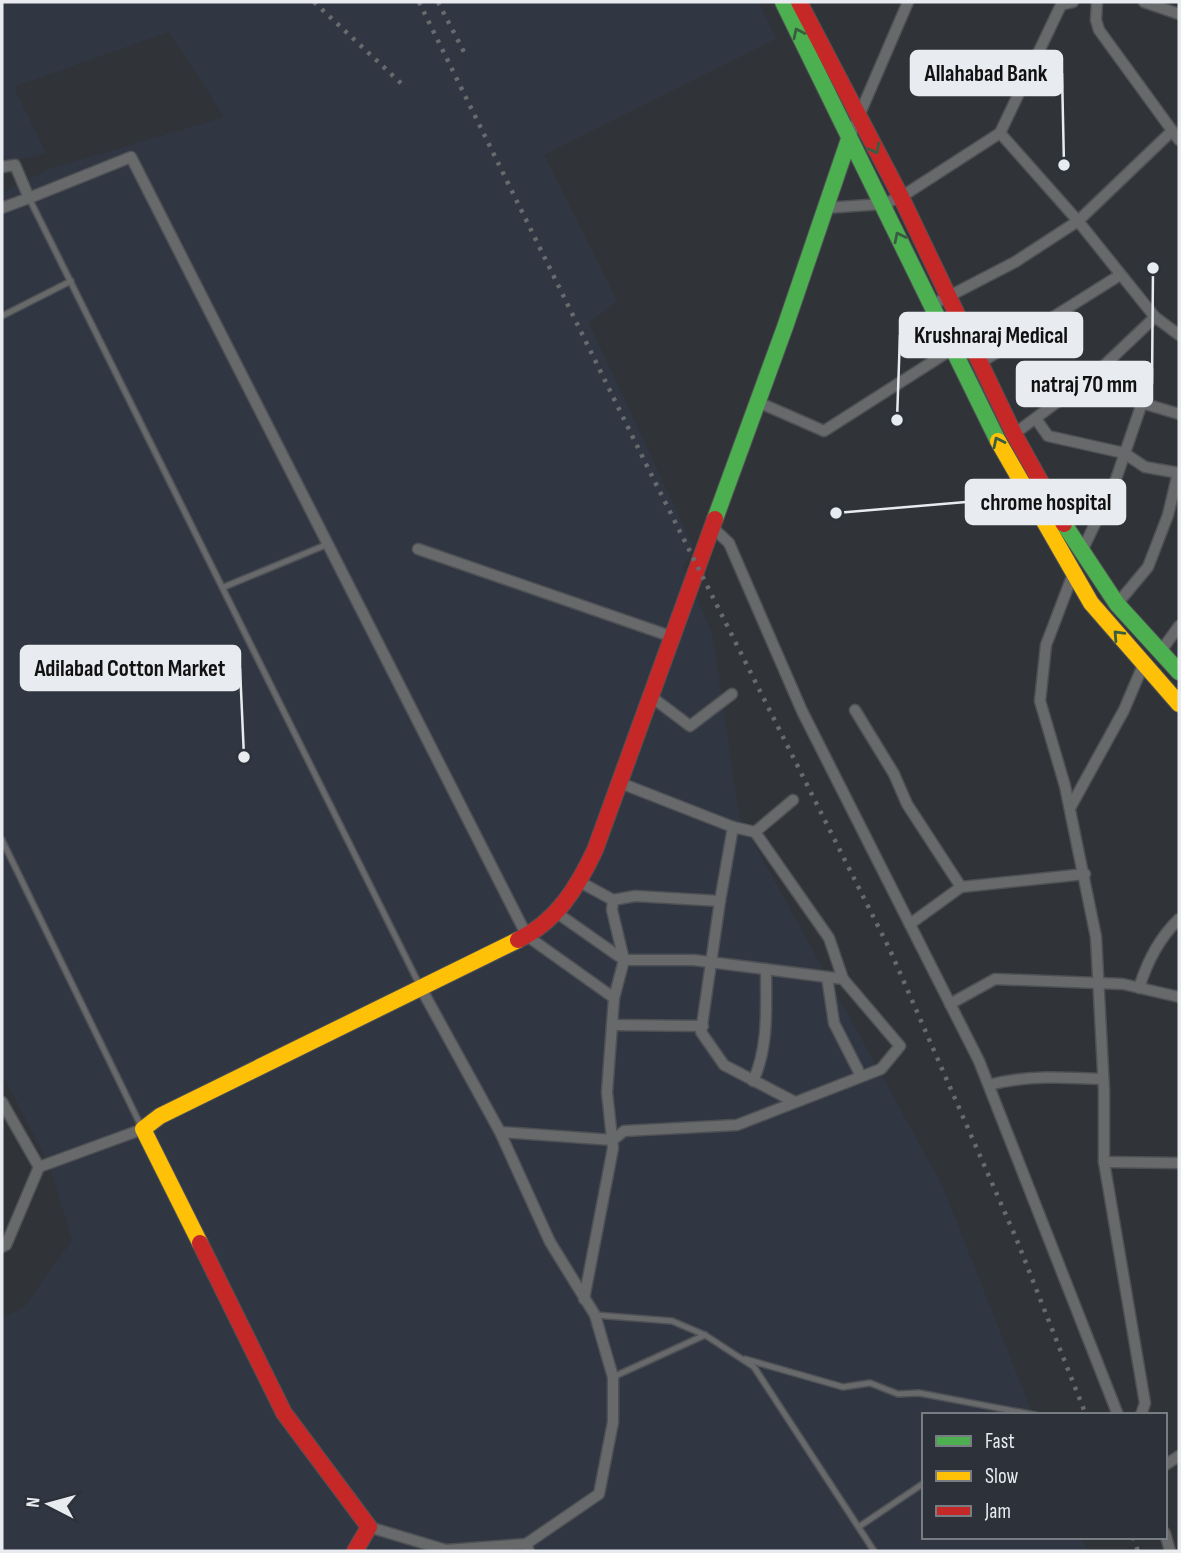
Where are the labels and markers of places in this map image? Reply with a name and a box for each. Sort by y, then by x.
callout: Allahabad Bank [911,51,1062,95]
callout: Krushnaraj Medical [900,313,1082,357]
callout: natraj 70 mm [1017,362,1152,406]
callout: chrome hospital [966,480,1125,524]
callout: Adilabad Cotton Market [21,646,240,690]

